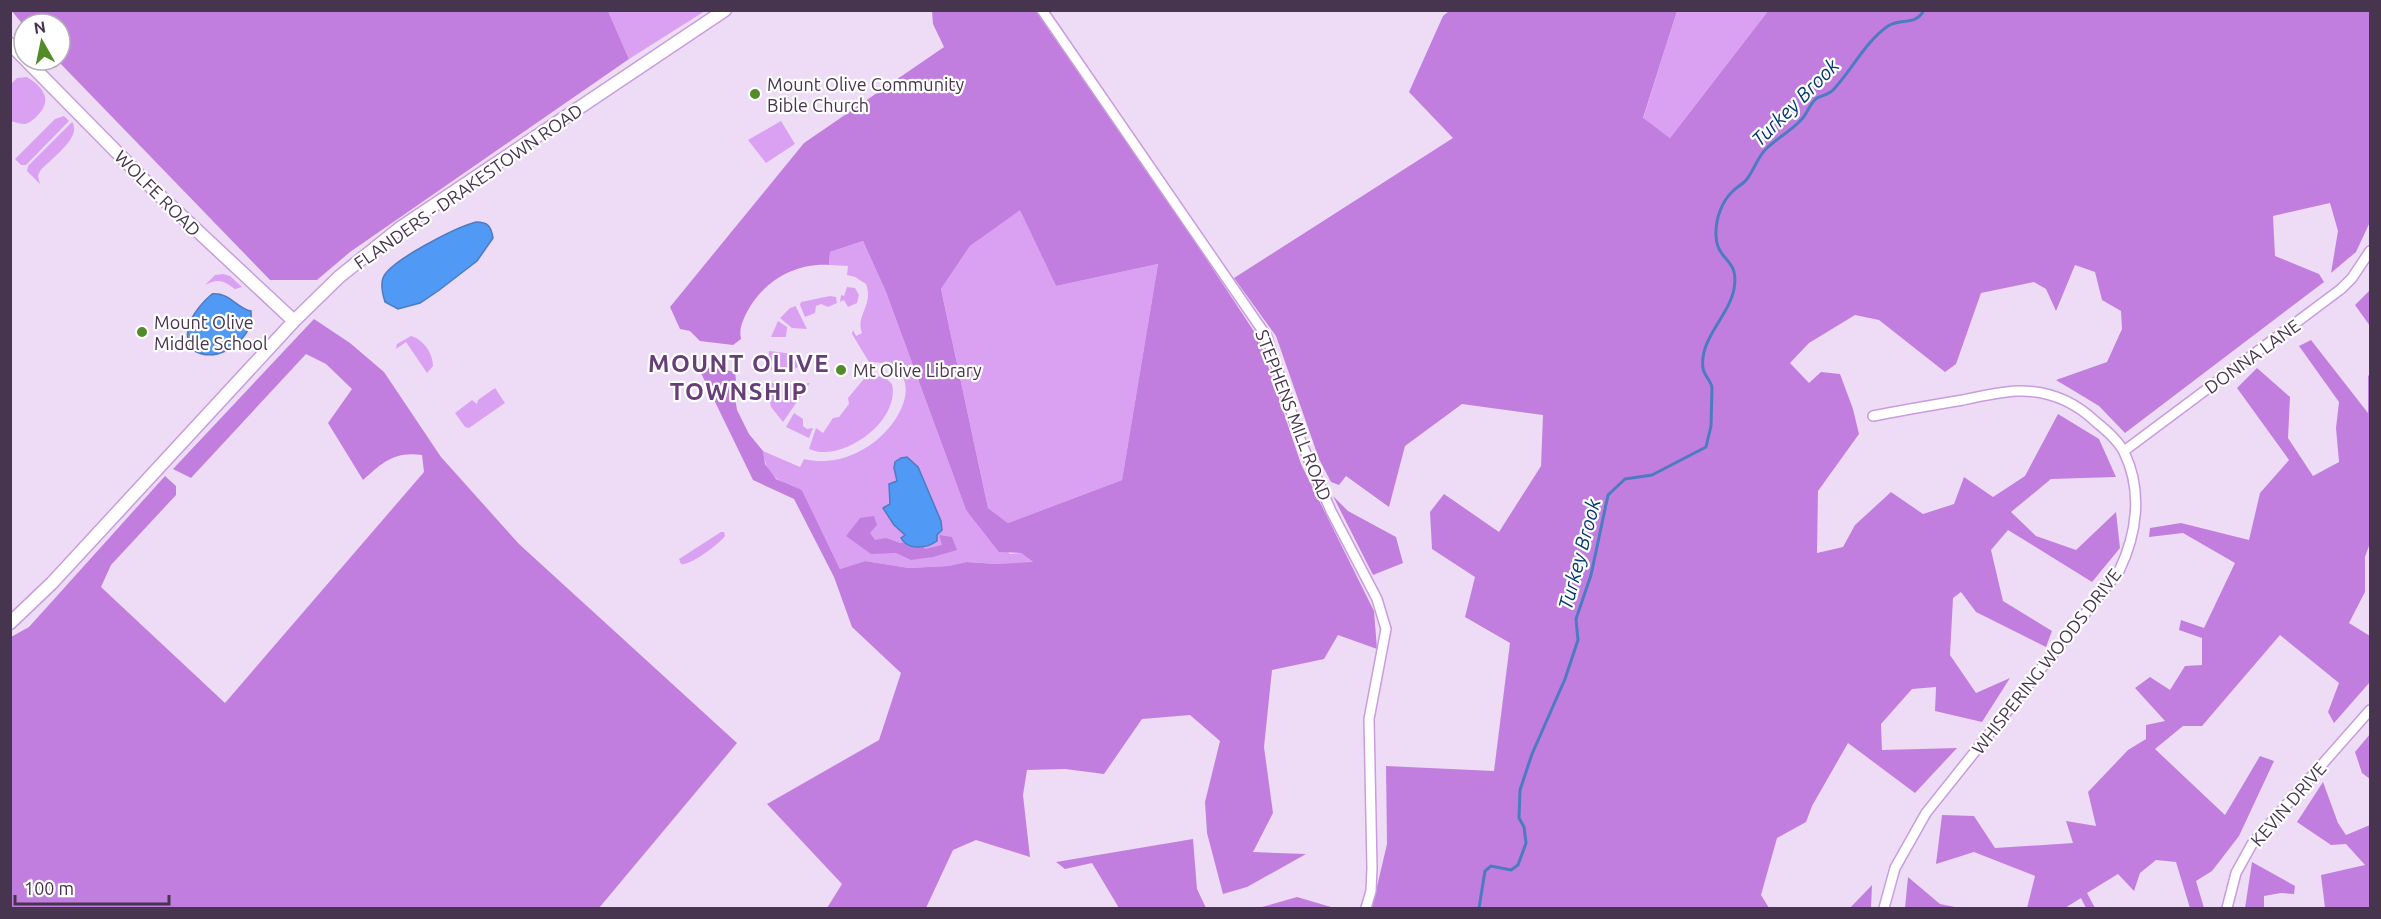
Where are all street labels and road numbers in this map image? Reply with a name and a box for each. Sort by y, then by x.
street label: FLANDERS - DRAKESTOWN ROAD [350,99,586,273]
street label: WOLFE ROAD [111,146,205,240]
street label: DONNA LANE [2201,315,2303,397]
street label: STEPHENS MILL ROAD [1252,327,1336,503]
street label: WHISPERING WOODS DRIVE [1967,564,2125,758]
street label: KEVIN DRIVE [2246,758,2330,850]

